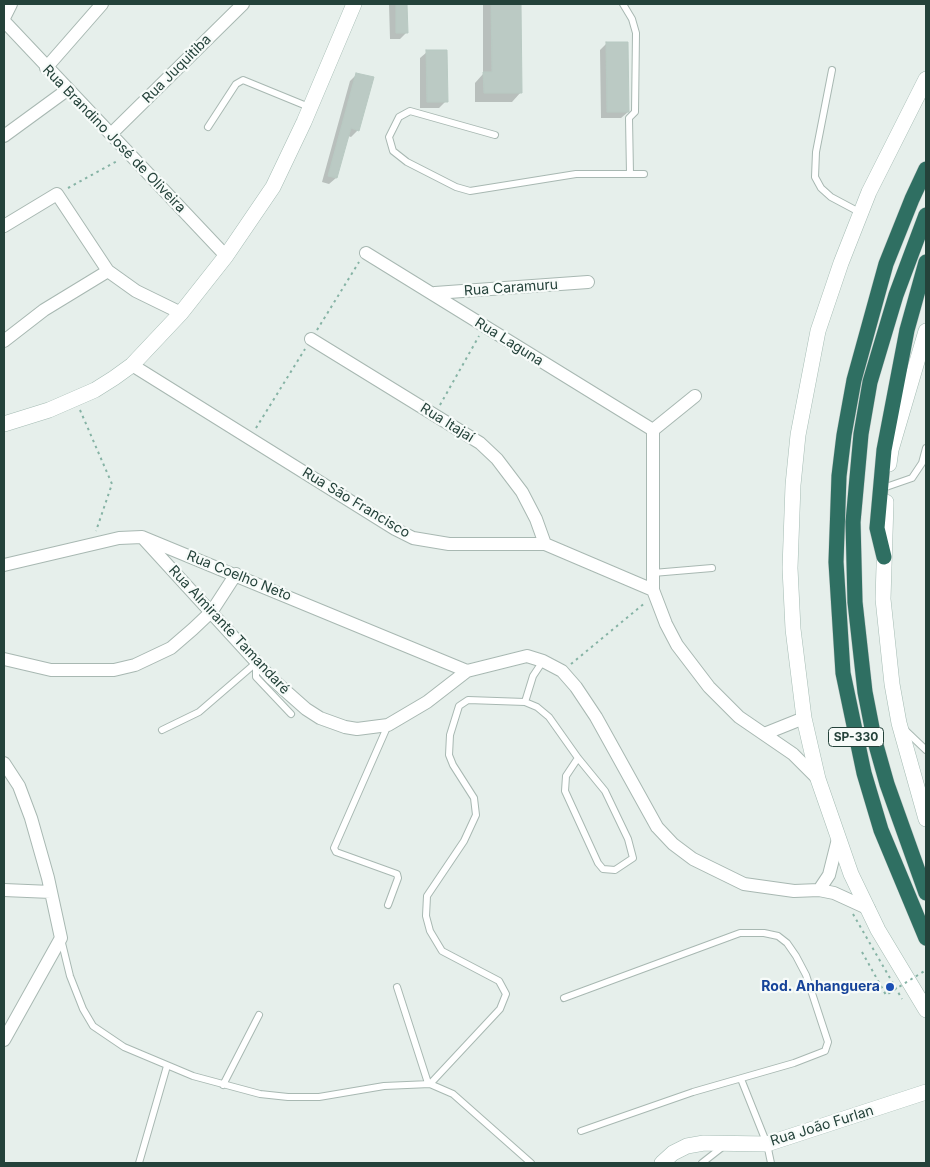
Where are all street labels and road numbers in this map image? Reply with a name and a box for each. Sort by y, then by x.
street label: Rua Juquitiba [139,31,215,107]
street label: Rua Brandino José de Oliveira [39,62,189,216]
street label: Rua Caramuru [463,276,559,300]
street label: Rua Laguna [472,314,546,370]
street label: Rua Itajaí [417,400,477,446]
street label: Rua São Francisco [299,464,413,542]
street label: Rua Coelho Neto [184,547,294,605]
street label: Rua Almirante Tamandaré [165,562,293,698]
road number: SP-330 [828,728,884,746]
street label: Rua João Furlan [768,1102,876,1150]

